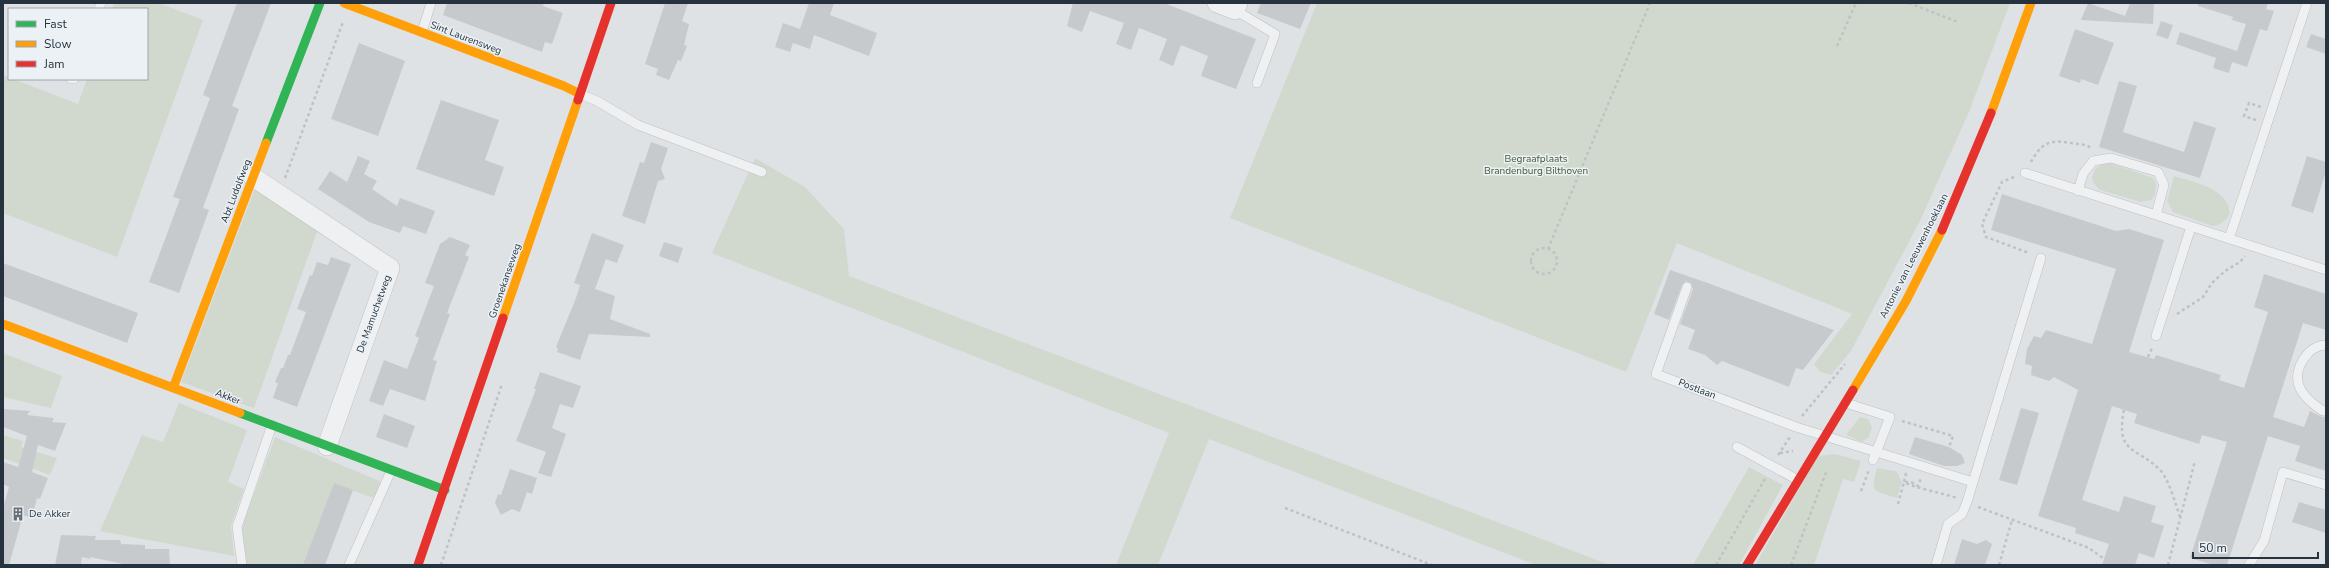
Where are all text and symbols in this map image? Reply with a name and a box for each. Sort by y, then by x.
legend [8,8,148,80]
text: Fast [44,16,67,32]
street label: Sint Laurensweg [428,18,504,58]
text: Slow [44,36,72,52]
text: Jam [43,56,65,72]
park label: Begraafplaats Brandenburg Bilthoven [1484,152,1588,178]
street label: Abt Ludolfweg [217,157,255,225]
street label: Antonie van Leeuwenhoeklaan [1876,191,1952,321]
street label: Groenekanseweg [486,242,524,320]
street label: De Mamuchetweg [353,273,395,355]
street label: Postlaan [1676,375,1718,403]
street label: Akker [213,386,243,408]
building icon: De Akker [10,506,26,522]
place label: De Akker [29,507,71,521]
scale bar [2193,534,2318,560]
text: 50 m [2199,540,2227,556]

